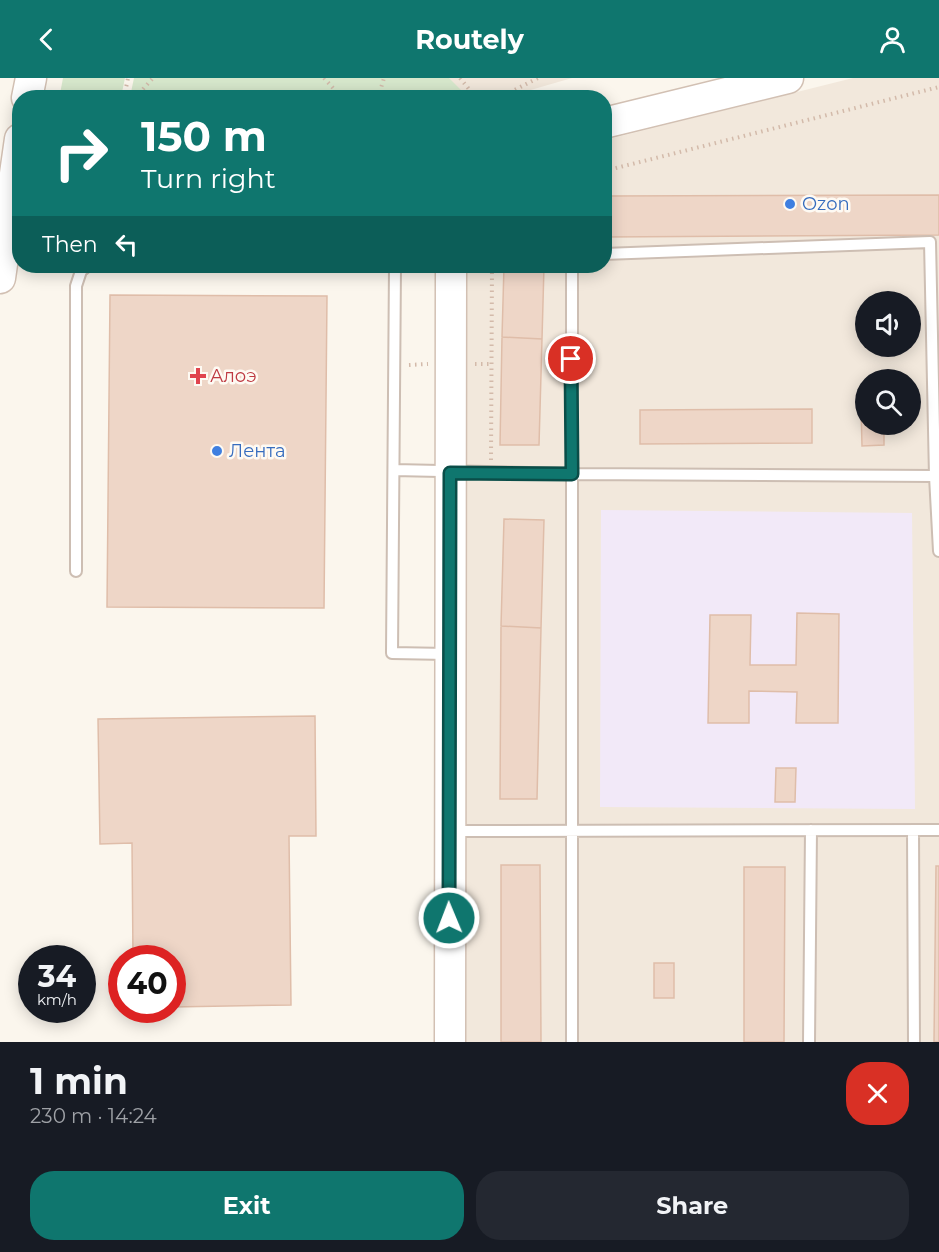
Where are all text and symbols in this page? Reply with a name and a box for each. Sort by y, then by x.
icon: back [30,23,63,56]
text: Routely [415,23,524,56]
icon: person [876,23,909,56]
text: 150 m [141,110,267,162]
icon: right [42,114,120,192]
text: Turn right [141,162,276,195]
place label: Ozon [802,193,850,215]
marker: Ozon [783,197,797,211]
icon: left [110,228,143,261]
text: Then [42,231,98,258]
map controls [855,291,921,435]
button: sound [855,291,921,357]
pin [545,333,596,384]
icon: arrive [554,342,587,375]
place label: Алоэ [210,365,257,387]
marker: Алоэ [191,369,205,383]
button: search [855,369,921,435]
place label: Лента [229,440,285,462]
marker: Лента [210,444,224,458]
position arrow [417,886,481,950]
speed limit sign: 40 [108,945,186,1023]
text: 34 [38,958,76,995]
text: km/h [37,990,77,1009]
text: 1 min [30,1059,128,1103]
button: close [846,1062,909,1125]
text: 230 m · 14:24 [30,1104,157,1128]
button: Exit [30,1171,464,1240]
button: Share [476,1171,909,1240]

